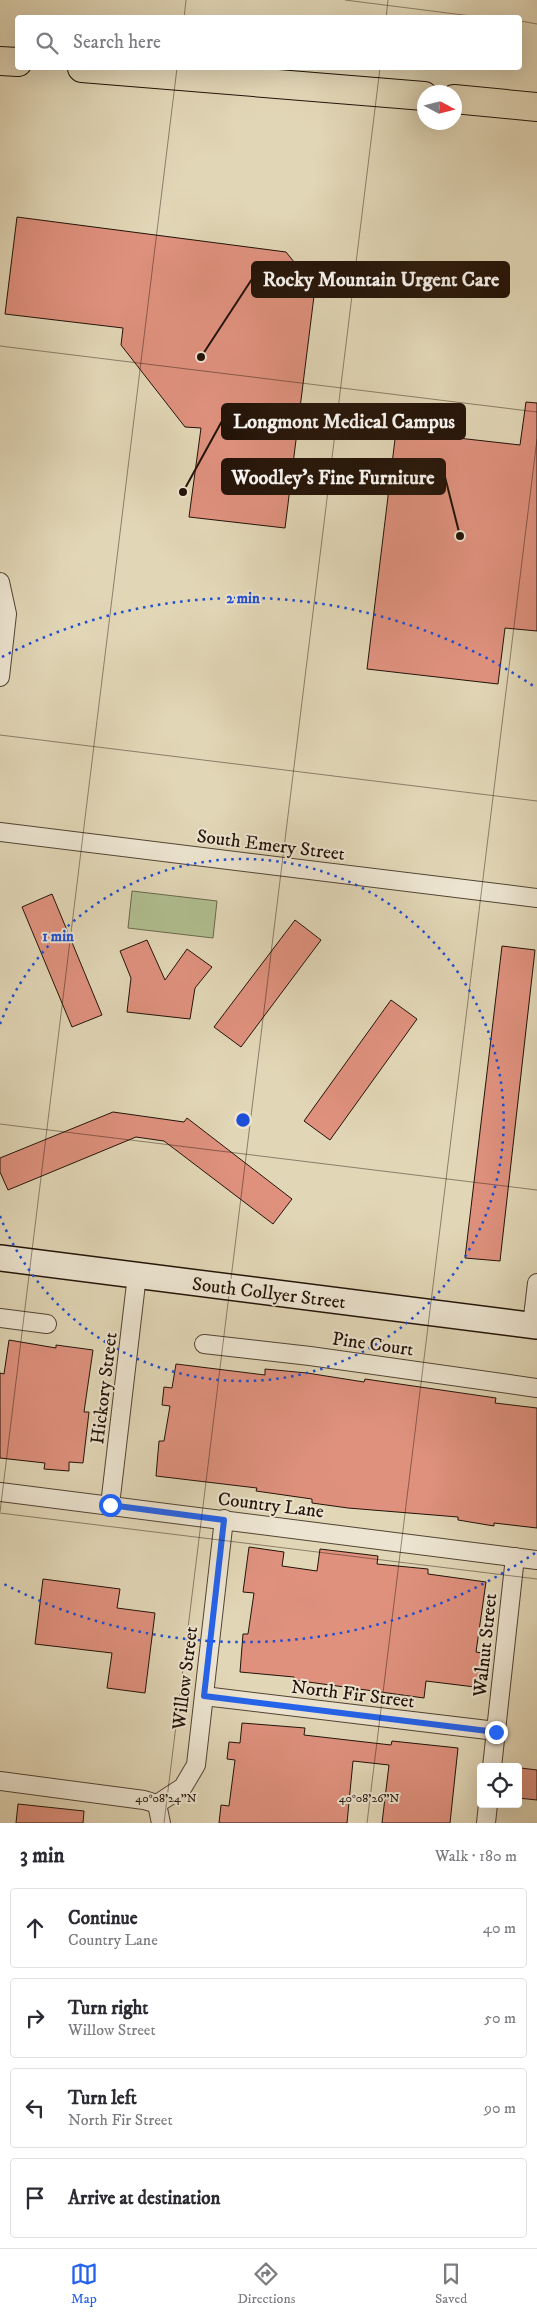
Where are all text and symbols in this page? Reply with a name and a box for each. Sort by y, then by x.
search box [15,15,522,70]
icon: search [33,29,61,57]
text: Search here [73,31,161,54]
north arrow [417,85,462,130]
callout: Rocky Mountain Urgent Care [252,262,509,297]
text: Rocky Mountain Urgent Care [263,268,500,293]
callout: Longmont Medical Campus [222,404,465,439]
text: Longmont Medical Campus [233,410,455,435]
callout: Woodley's Fine Furniture [222,459,445,494]
text: Woodley's Fine Furniture [230,466,435,491]
text: 2 min [226,589,260,608]
street label: South Emery Street [195,825,346,866]
text: 1 min [42,927,74,946]
centre of rings [234,1111,252,1129]
street label: South Collyer Street [191,1273,347,1314]
street label: Pine Court [331,1327,415,1362]
street label: Hickory Street [86,1331,123,1445]
street label: Country Lane [217,1488,325,1523]
route start [99,1494,122,1517]
street label: Walnut Street [469,1592,502,1699]
street label: Willow Street [168,1625,203,1732]
street label: North Fir Street [290,1676,416,1713]
route end [485,1721,508,1744]
map controls [477,1763,522,1808]
button: locate [477,1763,522,1808]
text: 40°08'24"N [135,1791,197,1806]
text: 40°08'26"N [339,1791,399,1806]
text: 3 min [20,1843,65,1869]
text: Walk · 180 m [435,1846,517,1866]
text: Continue [68,1907,138,1930]
icon: ahead [21,1914,49,1942]
text: 40 m [483,1918,516,1938]
text: Country Lane [68,1930,158,1950]
text: Turn right [68,1997,148,2020]
icon: right [21,2004,49,2032]
text: 50 m [484,2008,516,2028]
text: Willow Street [68,2020,156,2040]
text: Turn left [68,2087,137,2110]
icon: left [21,2094,49,2122]
text: 90 m [484,2098,516,2118]
text: North Fir Street [68,2110,173,2130]
icon: arrive [21,2184,49,2212]
text: Arrive at destination [68,2187,220,2210]
tab: Map [70,2260,98,2308]
tab: Directions [237,2260,295,2308]
tab: Saved [435,2260,467,2308]

